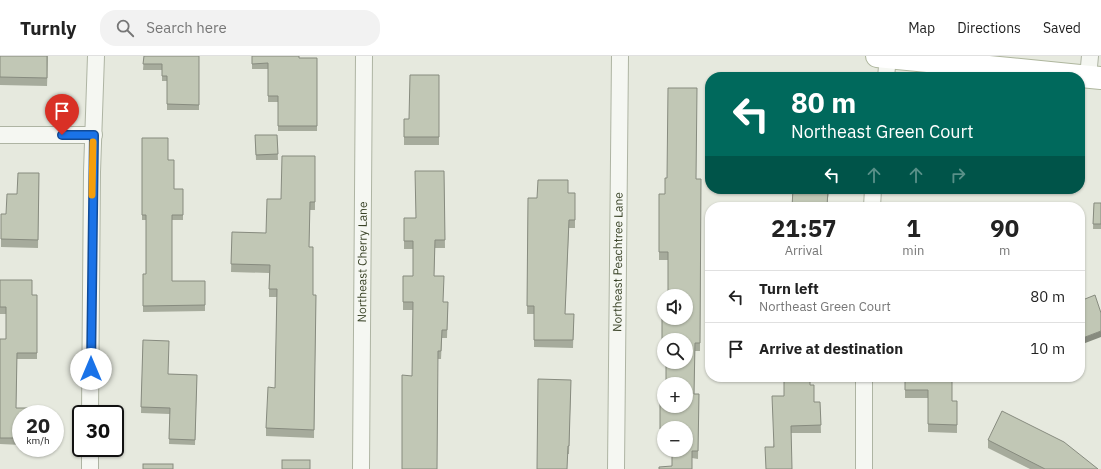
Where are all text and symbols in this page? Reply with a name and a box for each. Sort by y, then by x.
search box [100,10,380,46]
text: Turnly [20,16,76,40]
icon: search [114,17,136,39]
text: Search here [146,18,227,37]
text: Map [908,19,935,37]
text: Directions [957,19,1021,37]
text: Saved [1043,19,1081,37]
text: 80 m [791,84,856,121]
icon: left [725,88,777,140]
pin [45,94,79,135]
icon: arrive [51,100,73,122]
text: Northeast Green Court [791,120,973,143]
icon: left [821,164,843,186]
icon: ahead [863,164,885,186]
icon: ahead [905,164,927,186]
icon: right [947,164,969,186]
street label: Northeast Peachtree Lane [609,192,626,332]
street label: Northeast Cherry Lane [354,201,370,323]
text: 21:57 [771,212,836,244]
text: 1 [906,212,921,244]
text: 90 [990,212,1019,244]
text: Arrival [785,242,823,259]
text: min [902,242,924,259]
text: m [999,242,1010,259]
text: Turn left [759,279,819,298]
icon: left [725,286,747,308]
text: 80 m [1030,287,1065,306]
map controls [657,289,693,457]
button: sound [657,289,693,325]
text: Northeast Green Court [759,298,891,315]
button: search [657,333,693,369]
icon: arrive [725,338,747,360]
text: Arrive at destination [759,339,903,358]
text: 10 m [1030,339,1065,358]
position arrow [70,348,112,390]
button: + [657,377,693,413]
speed limit sign: 30 [72,405,124,457]
text: 20 [26,412,50,439]
button: − [657,421,693,457]
text: km/h [26,434,50,447]

